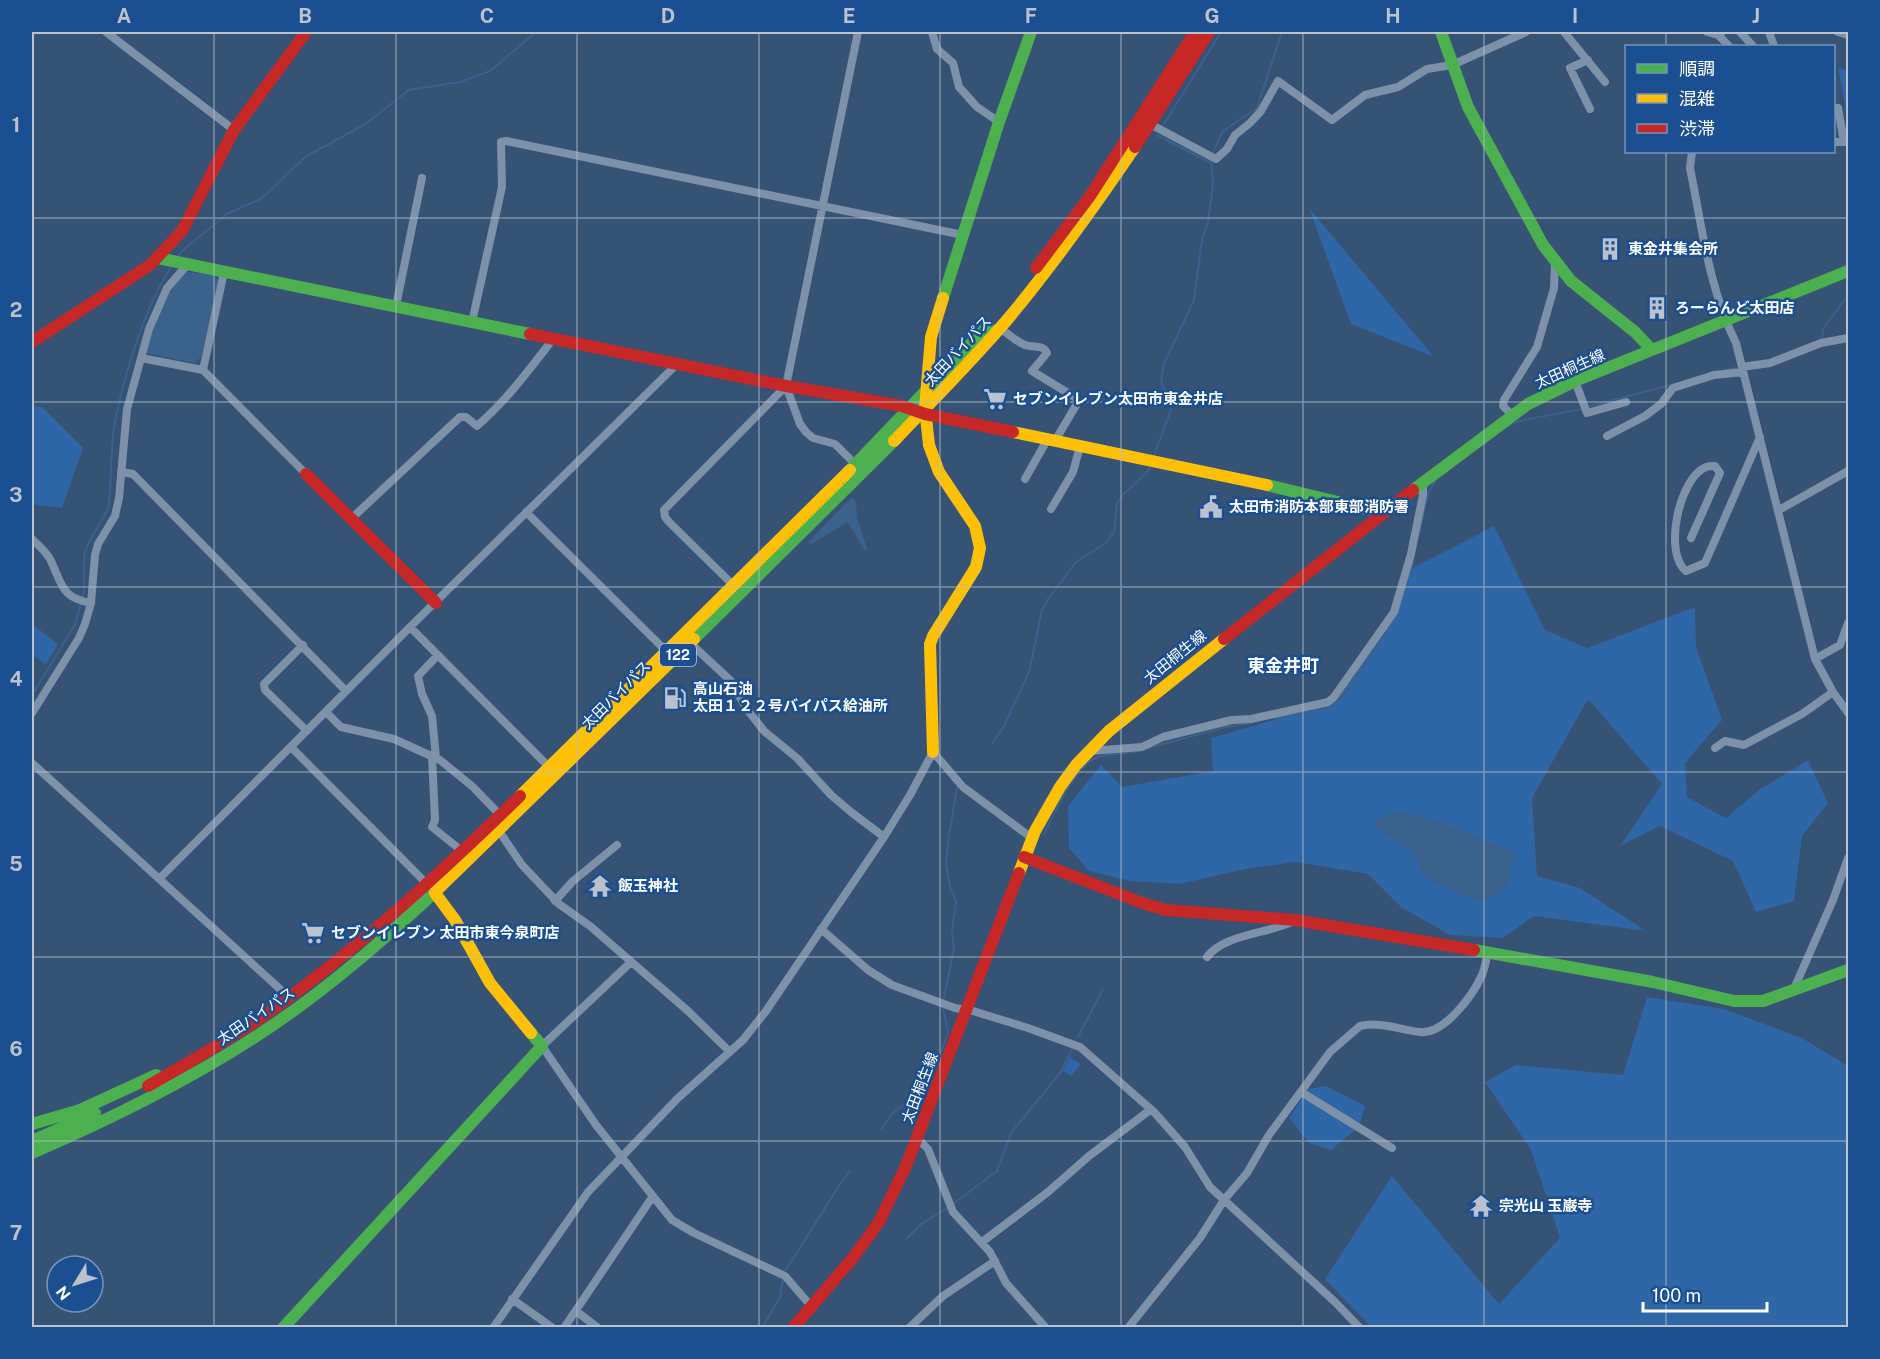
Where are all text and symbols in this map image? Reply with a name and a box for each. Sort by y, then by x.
text: A [117,4,131,28]
text: B [298,4,312,28]
text: C [480,4,494,28]
text: D [661,4,675,28]
text: E [843,4,855,28]
text: F [1025,4,1037,28]
text: G [1204,4,1220,28]
text: H [1385,4,1401,28]
text: I [1572,4,1578,28]
text: J [1752,4,1760,28]
legend [1625,45,1835,153]
text: 順調 [1679,58,1715,79]
text: 混雑 [1679,88,1715,109]
text: 1 [12,113,20,137]
text: 渋滞 [1679,118,1715,139]
building icon: 東金井集会所 [1597,236,1623,262]
place label: 東金井集会所 [1628,240,1718,257]
building icon: ろーらんど太田店 [1644,295,1670,321]
text: 2 [10,298,22,322]
place label: ろーらんど太田店 [1675,299,1795,316]
street label: 太田バイパス [921,312,994,389]
street label: 太田桐生線 [1532,346,1608,392]
supermarket icon: セブンイレブン太田市東金井店 [982,386,1008,412]
place label: セブンイレブン太田市東金井店 [1013,390,1223,407]
text: 3 [9,483,23,507]
public building icon: 太田市消防本部東部消防署 [1198,494,1224,520]
place label: 太田市消防本部東部消防署 [1229,498,1409,515]
street label: 太田桐生線 [1140,626,1209,687]
road number: 122 [660,644,696,666]
district label: 東金井町 [1247,655,1319,676]
street label: 太田バイパス [578,657,653,732]
text: 4 [9,667,23,691]
place label: 高山石油 太田１２２号バイパス給油所 [693,680,888,714]
fuel station icon: 高山石油 太田１２２号バイパス給油所 [662,685,688,711]
text: 5 [9,852,23,876]
temple icon: 飯玉神社 [587,873,613,899]
place label: 飯玉神社 [618,877,678,894]
supermarket icon: セブンイレブン 太田市東今泉町店 [300,920,326,946]
place label: セブンイレブン 太田市東今泉町店 [331,924,559,941]
street label: 太田バイパス [214,983,298,1048]
text: 6 [9,1037,23,1061]
street label: 太田桐生線 [898,1050,941,1126]
temple icon: 宗光山 玉巌寺 [1468,1193,1494,1219]
place label: 宗光山 玉巌寺 [1499,1197,1592,1214]
text: 7 [10,1221,22,1245]
north arrow [45,1254,105,1314]
scale bar [1643,1275,1768,1313]
text: N [52,1282,75,1304]
text: 100 m [1652,1285,1701,1306]

